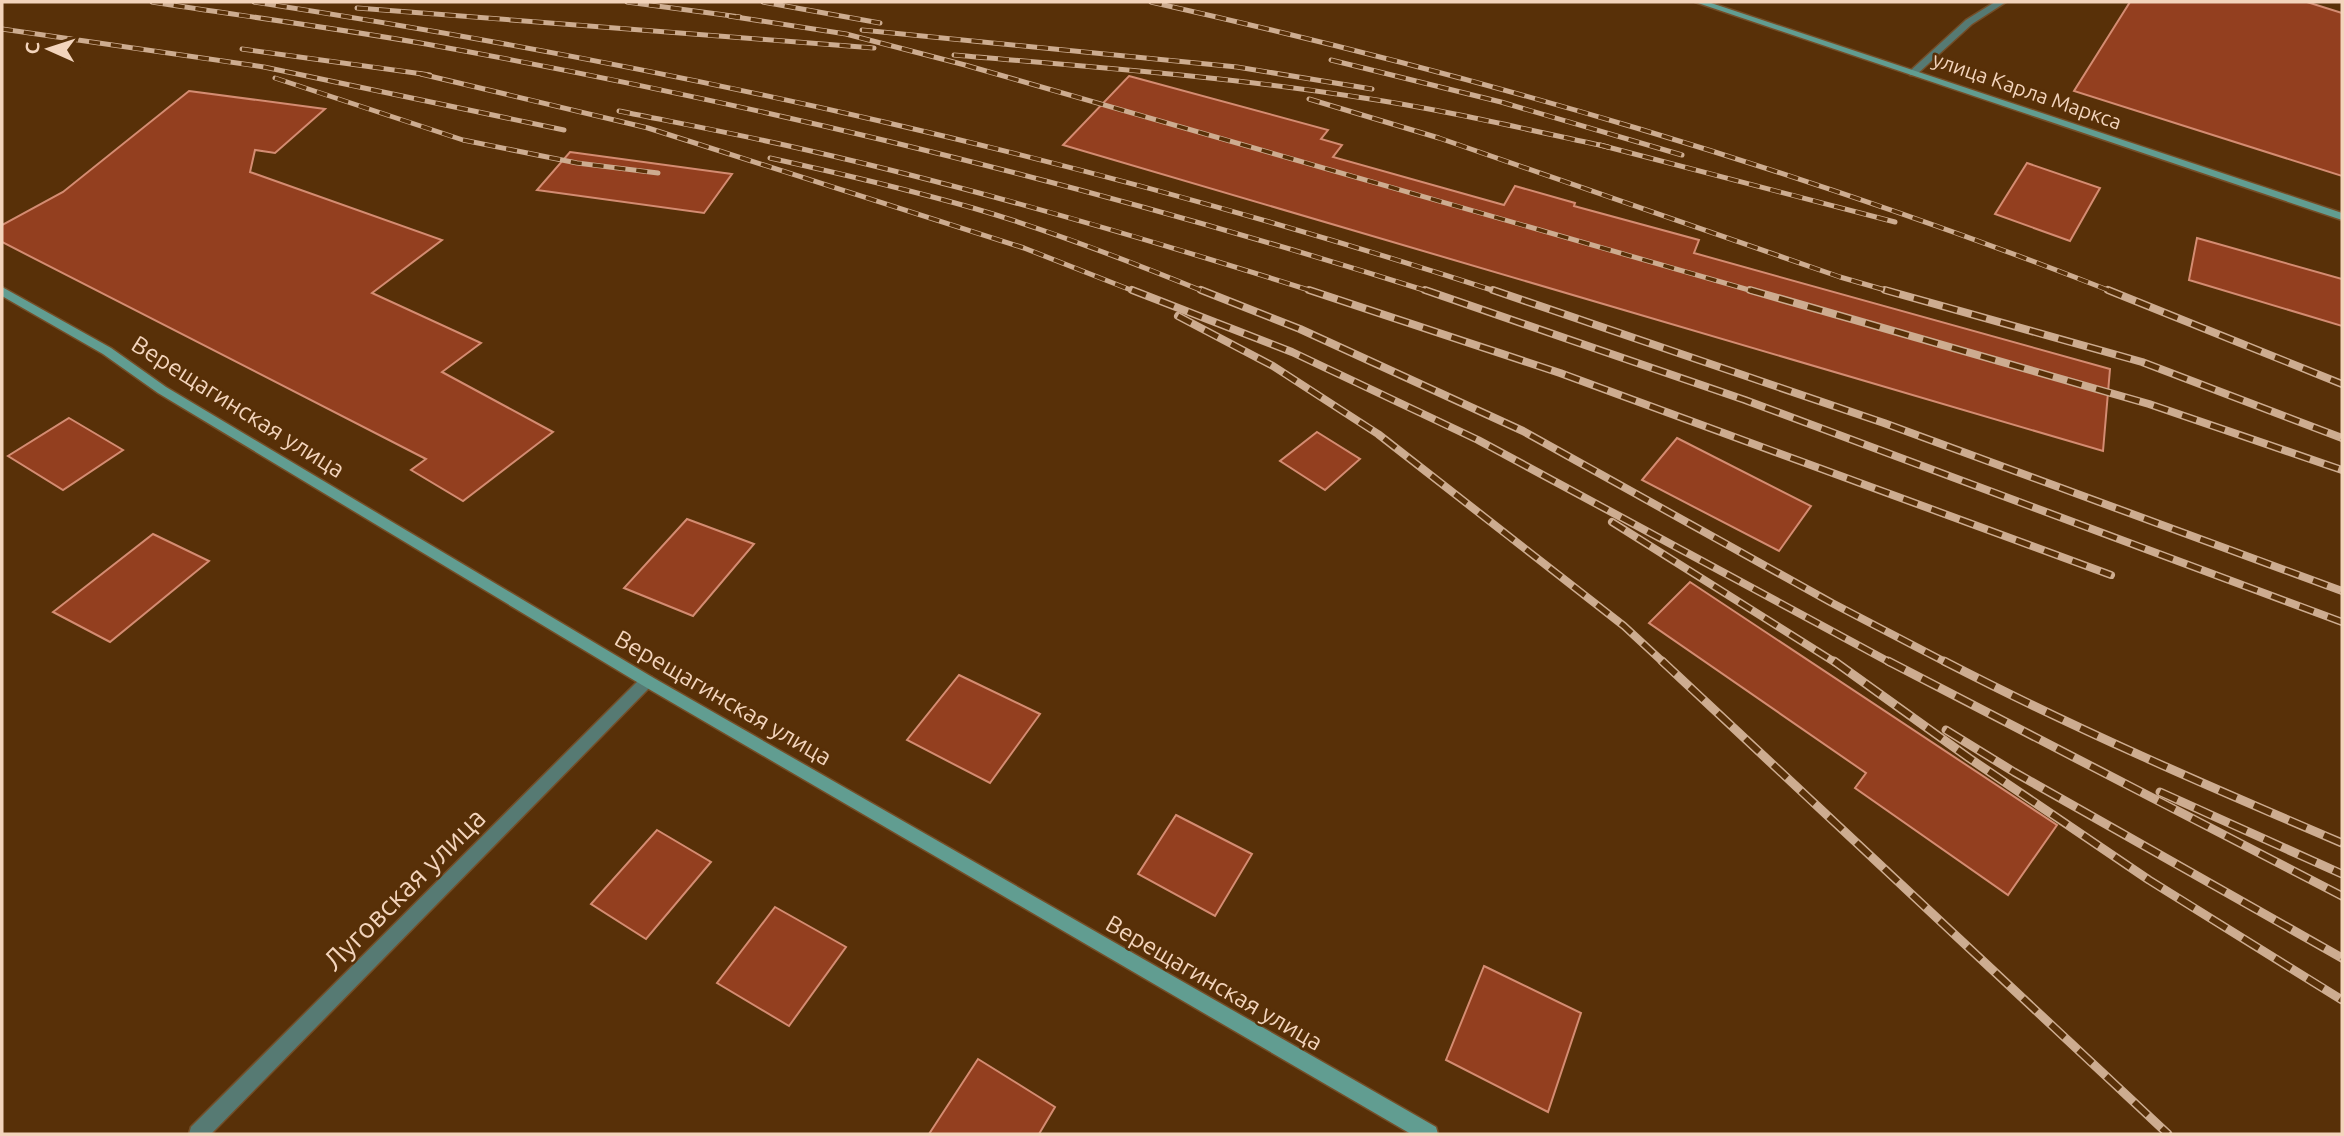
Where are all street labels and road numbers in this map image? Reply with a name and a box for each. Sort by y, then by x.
street label: улица Карла Маркса [1930,46,2125,134]
street label: Верещагинская улица [127,330,350,483]
street label: Верещагинская улица [610,624,836,771]
street label: Луговская улица [316,801,491,976]
street label: Верещагинская улица [1101,909,1327,1056]

